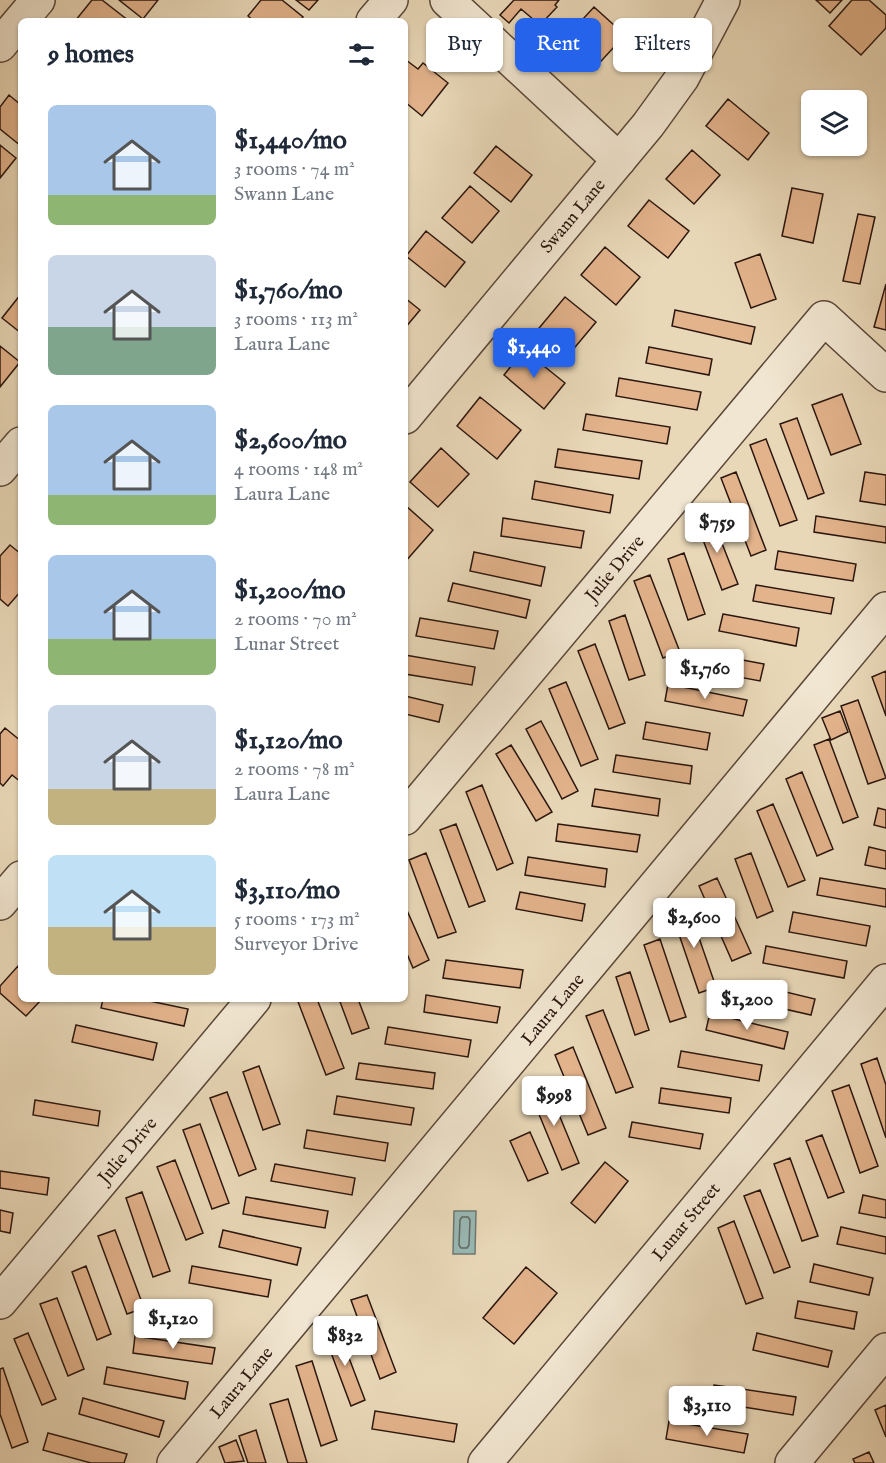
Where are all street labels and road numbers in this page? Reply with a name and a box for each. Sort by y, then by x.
street label: Swann Lane [536,175,611,259]
street label: Julie Drive [580,531,650,609]
street label: Laura Lane [517,969,590,1051]
street label: Julie Drive [93,1113,163,1191]
street label: Lunar Street [648,1179,726,1266]
street label: Laura Lane [206,1343,279,1424]

